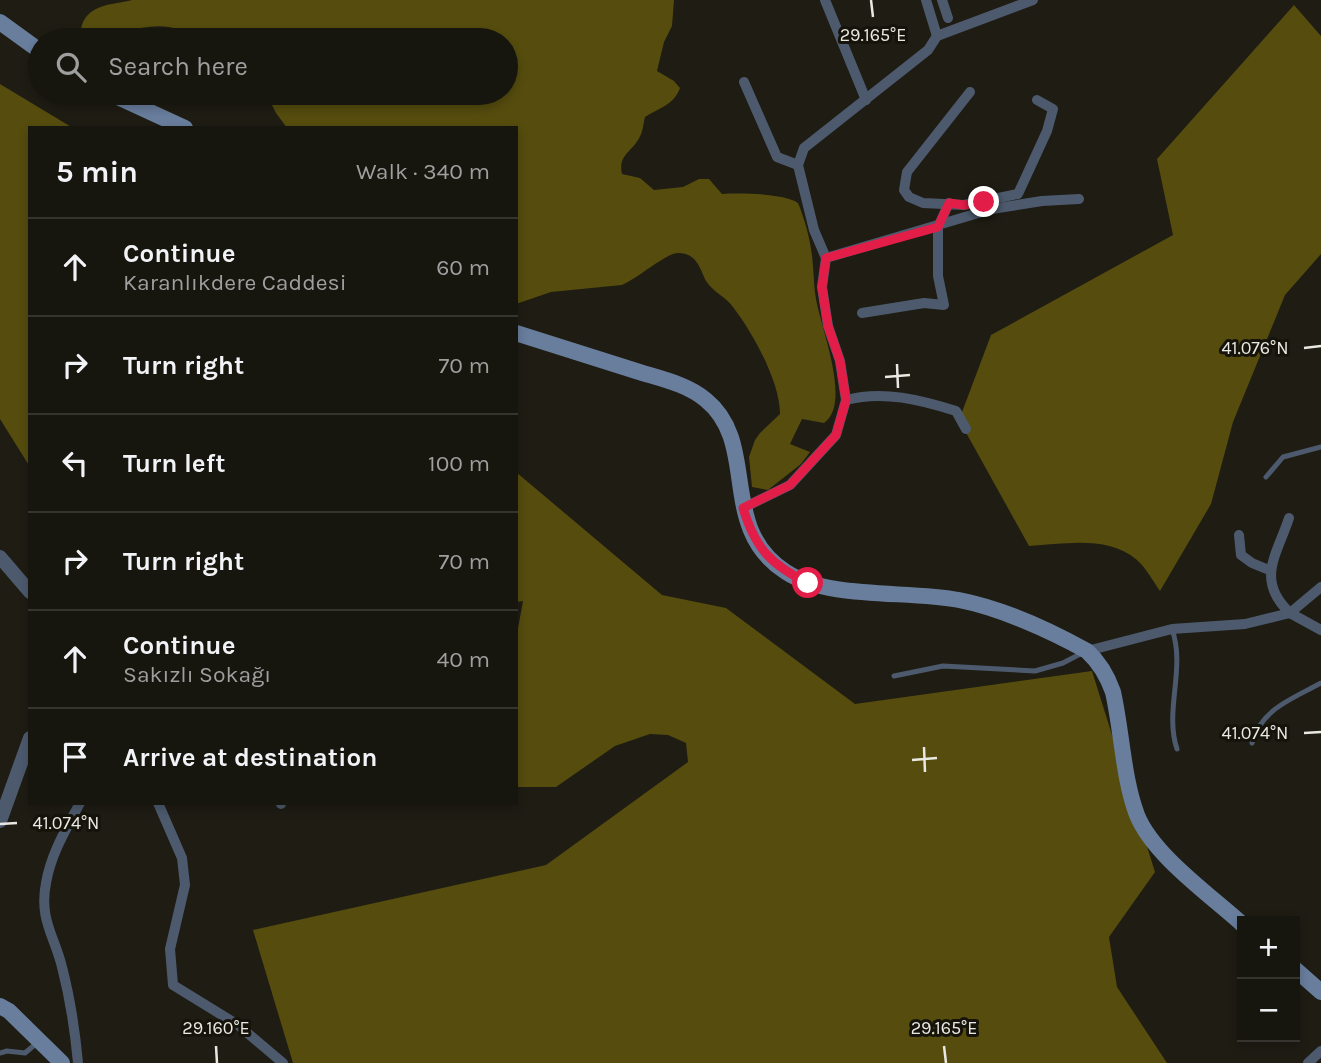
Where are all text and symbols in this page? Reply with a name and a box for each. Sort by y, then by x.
text: 29.165°E [840,24,906,46]
search box [28,28,518,105]
icon: search [52,48,90,86]
text: Search here [108,51,248,82]
text: 5 min [56,154,138,190]
text: Walk · 340 m [356,158,490,185]
route end [968,186,999,217]
text: Continue [123,238,235,269]
icon: ahead [56,248,94,286]
text: 60 m [436,254,490,281]
text: Karanlıkdere Caddesi [123,269,347,296]
text: 41.076°N [1221,337,1289,359]
icon: right [56,346,94,384]
text: Turn right [123,350,244,381]
text: 70 m [439,352,490,379]
icon: left [56,444,94,482]
text: Turn left [123,448,225,479]
text: 100 m [428,450,490,477]
icon: right [56,542,94,580]
text: Turn right [123,546,244,577]
text: 70 m [439,548,490,575]
route start [792,567,823,598]
text: Continue [123,630,235,661]
icon: ahead [56,640,94,678]
text: 40 m [437,646,490,673]
text: Sakızlı Sokağı [123,661,271,688]
text: 41.074°N [1222,722,1288,744]
icon: arrive [56,738,94,776]
text: Arrive at destination [123,742,377,773]
text: 41.074°N [33,812,99,834]
map controls [1237,916,1300,1042]
button: + [1237,916,1300,979]
button: − [1237,979,1300,1042]
text: 29.160°E [182,1017,250,1039]
text: 29.165°E [911,1017,977,1039]

